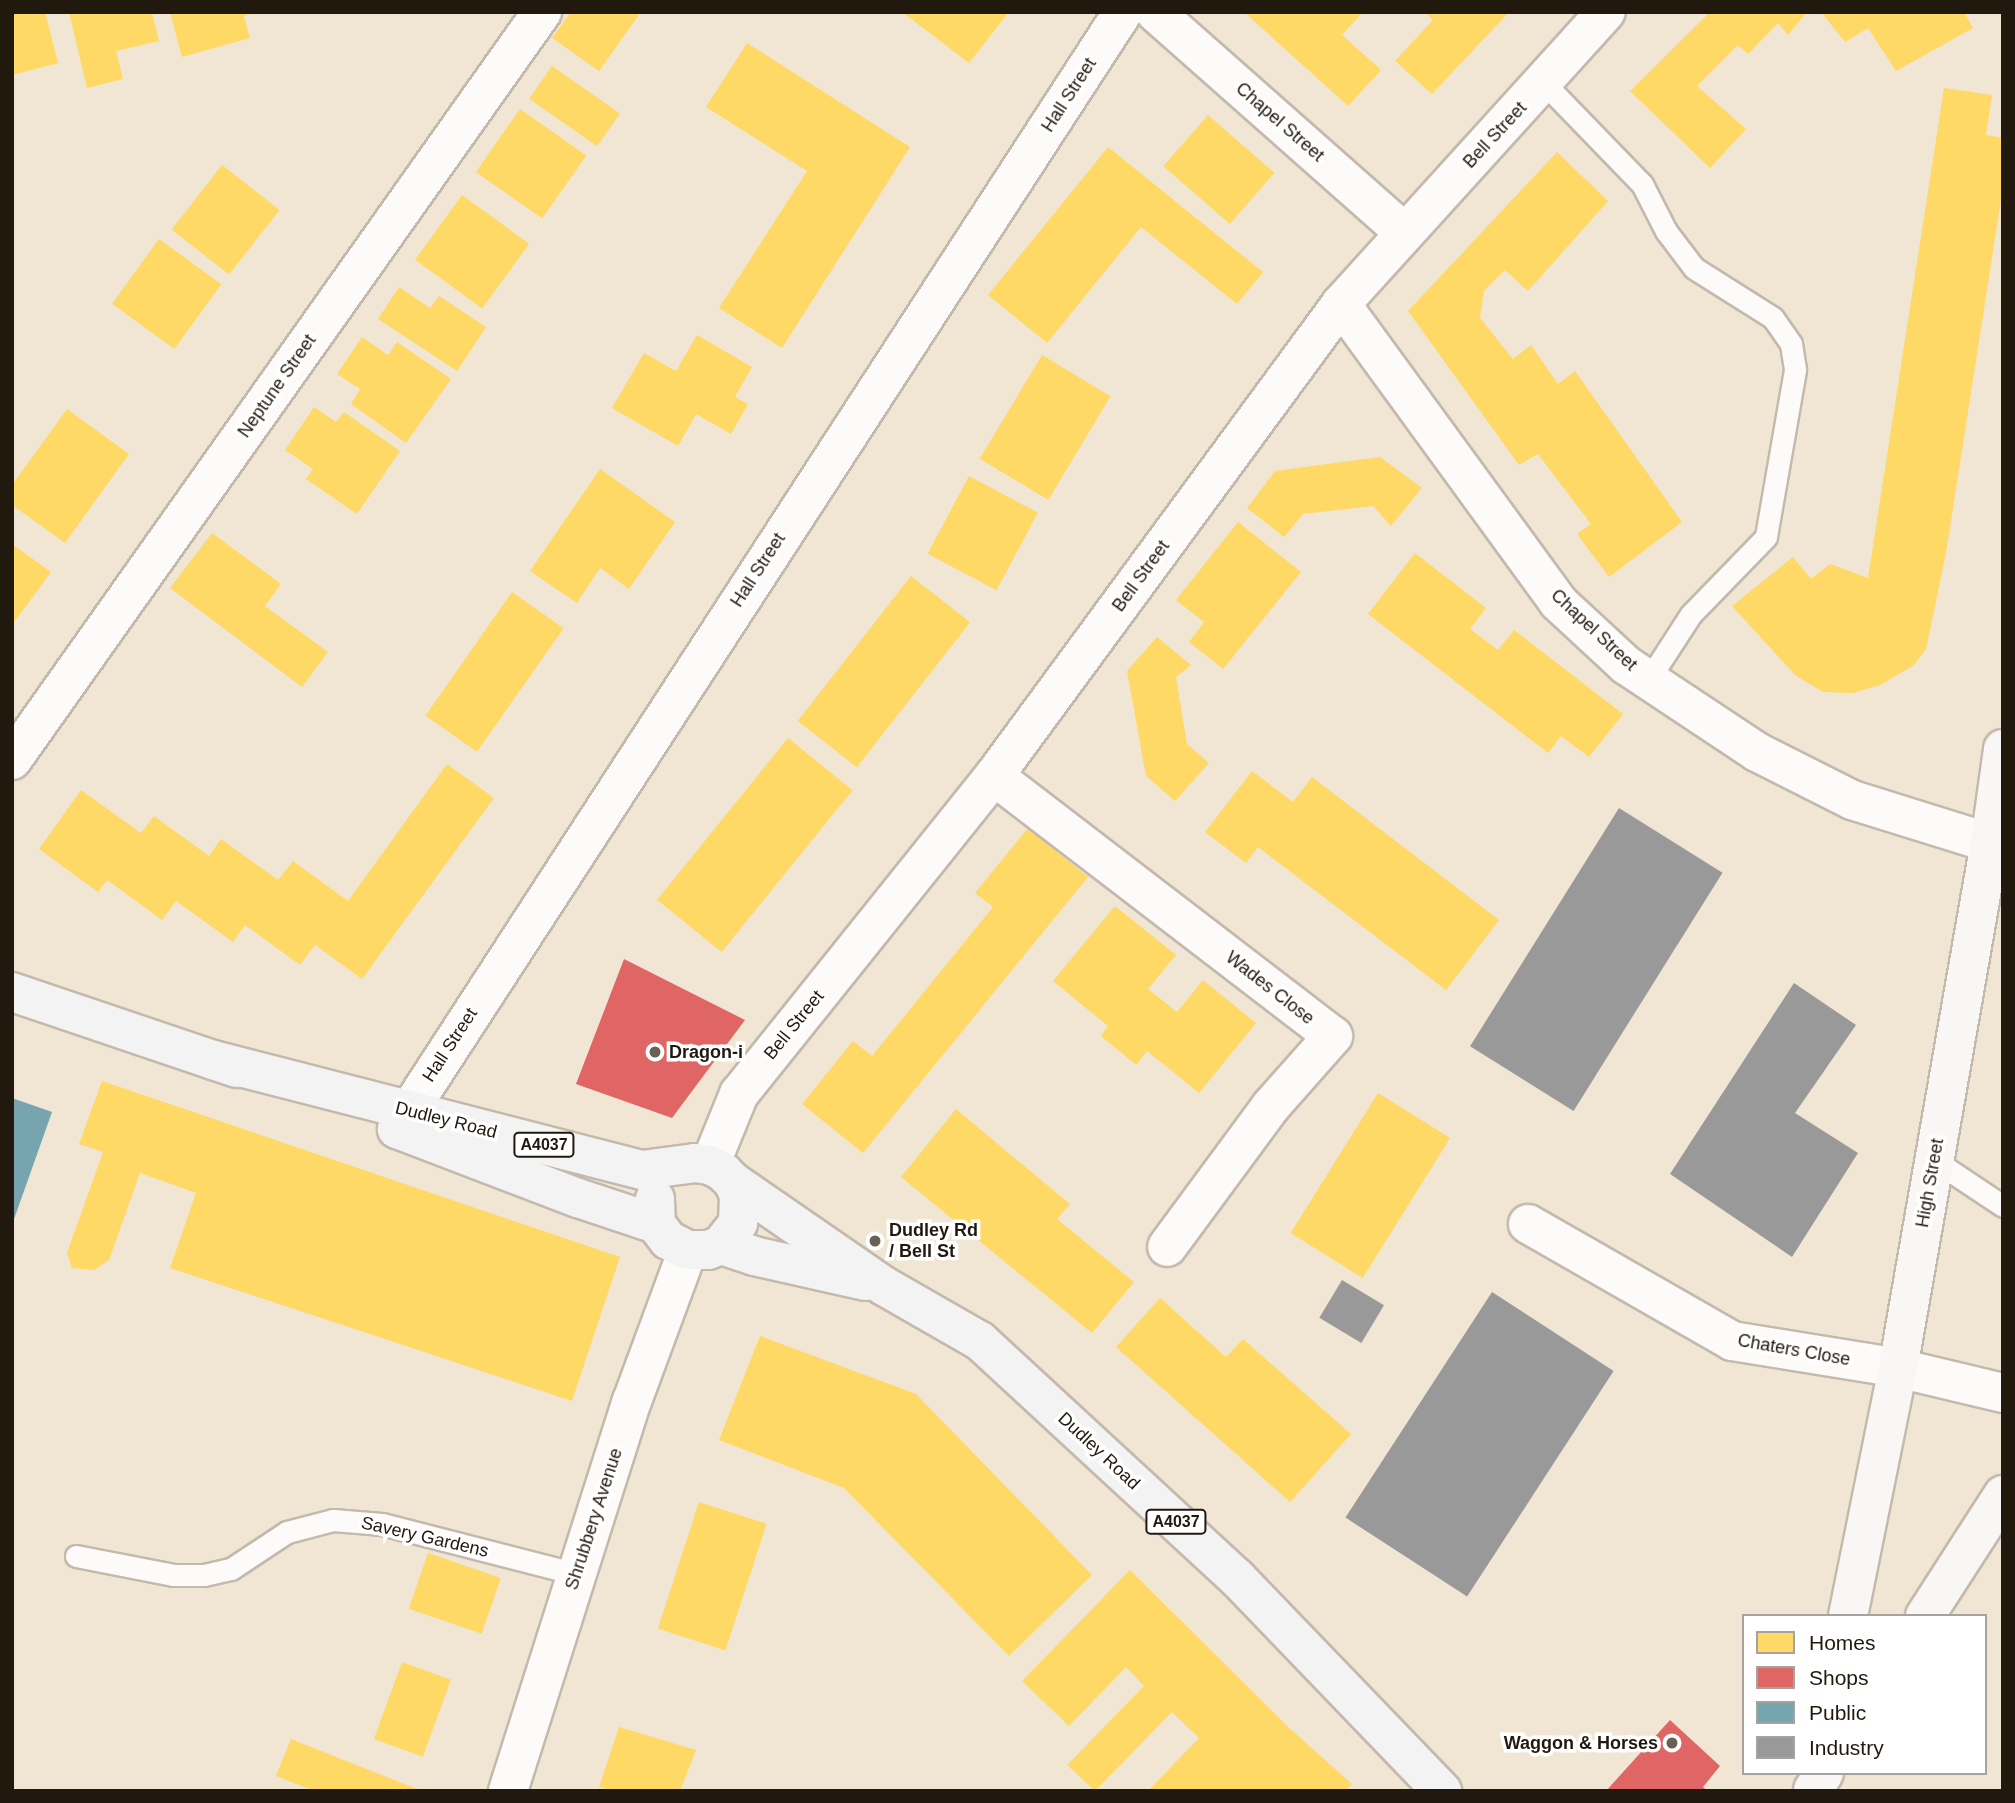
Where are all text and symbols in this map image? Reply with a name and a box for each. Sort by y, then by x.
street label: Hall Street [1037,54,1101,136]
street label: Chapel Street [1231,78,1329,166]
street label: Bell Street [1459,97,1531,173]
street label: Neptune Street [233,330,321,442]
street label: Hall Street [726,529,790,611]
street label: Bell Street [1108,536,1174,616]
street label: Chapel Street [1546,585,1642,675]
street label: Wades Close [1221,947,1319,1029]
street label: Bell Street [759,986,829,1064]
street label: Hall Street [418,1004,482,1086]
place label: Dragon-i [669,1041,743,1063]
marker: Dragon-i [647,1044,663,1060]
street label: Dudley Road [393,1097,499,1143]
road number: A4037 [512,1133,576,1158]
street label: High Street [1912,1137,1948,1229]
place label: Dudley Rd / Bell St [889,1220,978,1262]
marker: Dudley Rd / Bell St [867,1233,883,1249]
street label: Chaters Close [1736,1329,1852,1371]
street label: Dudley Road [1054,1408,1144,1494]
street label: Shrubbery Avenue [561,1445,627,1593]
road number: A4037 [1144,1510,1208,1534]
street label: Savery Gardens [359,1512,491,1562]
legend [1742,1614,1987,1775]
text: Homes [1809,1631,1876,1654]
text: Shops [1809,1666,1869,1689]
text: Public [1809,1701,1866,1724]
place label: Waggon & Horses [1504,1732,1658,1754]
marker: Waggon & Horses [1664,1735,1680,1751]
text: Industry [1809,1736,1884,1759]

